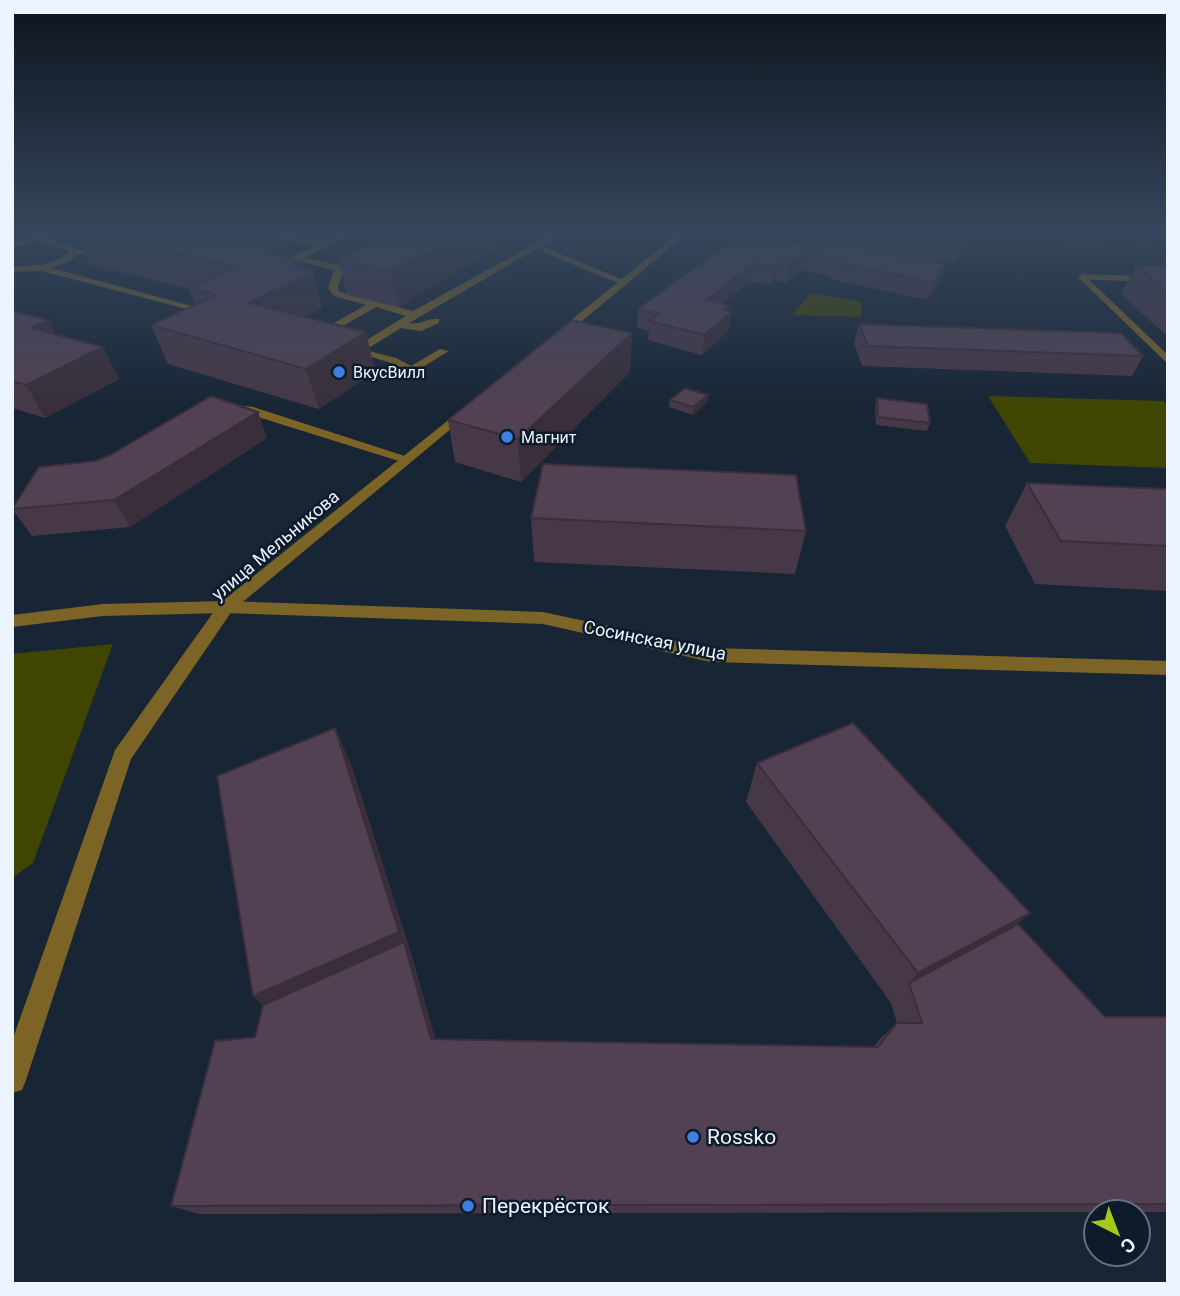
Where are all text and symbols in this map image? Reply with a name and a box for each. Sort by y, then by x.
place label: ВкусВилл [353,363,425,382]
marker: ВкусВилл [331,364,347,380]
place label: Магнит [521,428,577,447]
marker: Магнит [499,429,515,445]
street label: улица Мельникова [207,486,343,604]
street label: Сосинская улица [582,616,728,664]
place label: Rossko [707,1125,776,1149]
marker: Rossko [685,1129,701,1145]
place label: Перекрёсток [482,1194,610,1218]
marker: Перекрёсток [460,1198,476,1214]
north arrow [1082,1198,1152,1268]
text: С [1116,1233,1140,1258]

